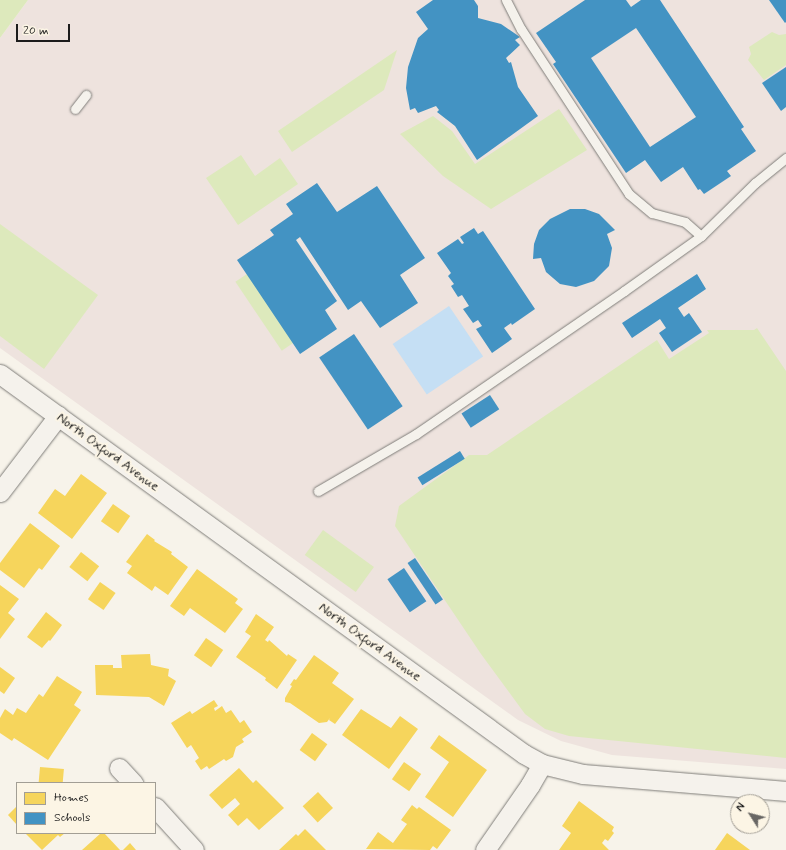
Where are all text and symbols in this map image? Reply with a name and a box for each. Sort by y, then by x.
scale bar [18,16,72,42]
text: 20 m [23,23,49,39]
street label: North Oxford Avenue [53,409,163,495]
street label: North Oxford Avenue [315,599,425,685]
legend [16,782,156,834]
text: Homes [54,790,89,806]
north arrow [730,794,770,834]
text: N [733,800,749,815]
text: Schools [54,810,90,826]

